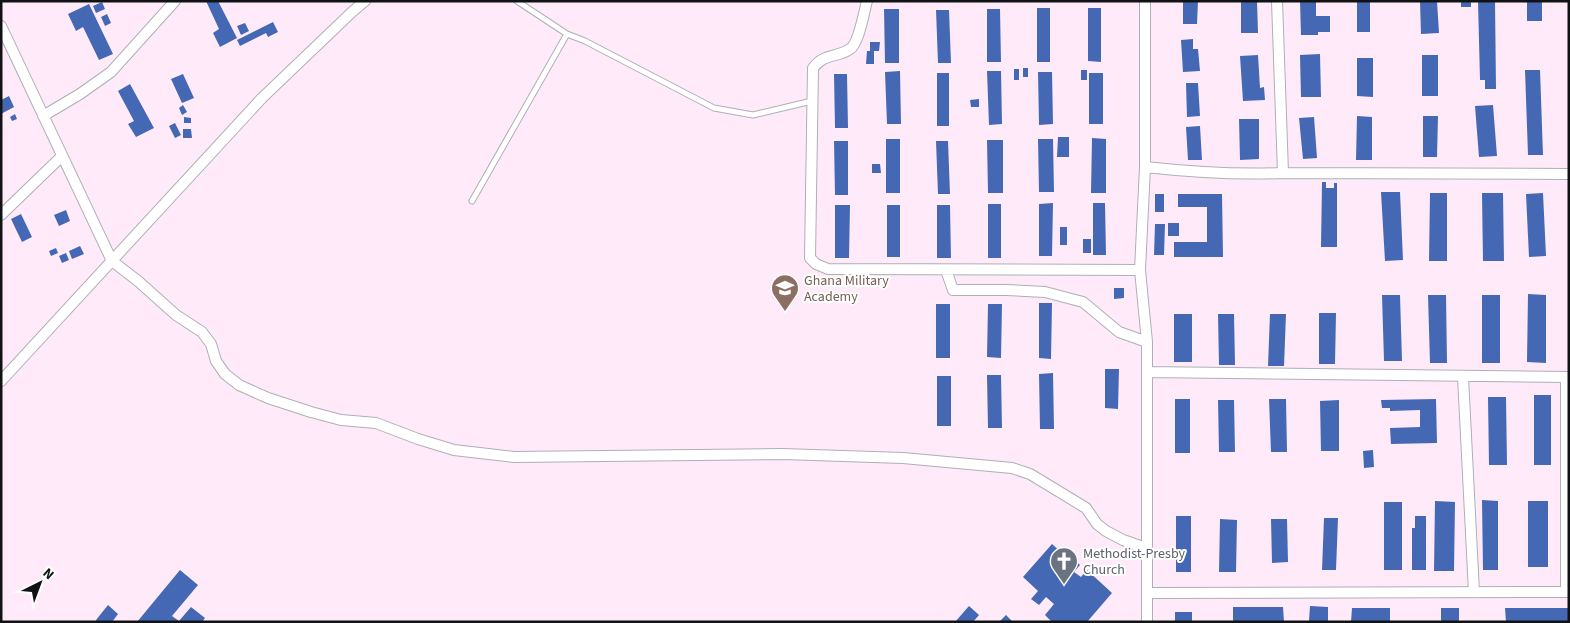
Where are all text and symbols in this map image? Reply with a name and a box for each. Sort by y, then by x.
place label: Ghana Military Academy [804,271,889,307]
school or university icon: Ghana Military Academy [770,273,800,312]
place label: Methodist-Presby Church [1083,544,1186,580]
church icon: Methodist-Presby Church [1049,546,1079,585]
north arrow [15,558,65,608]
text: N [38,564,58,585]

